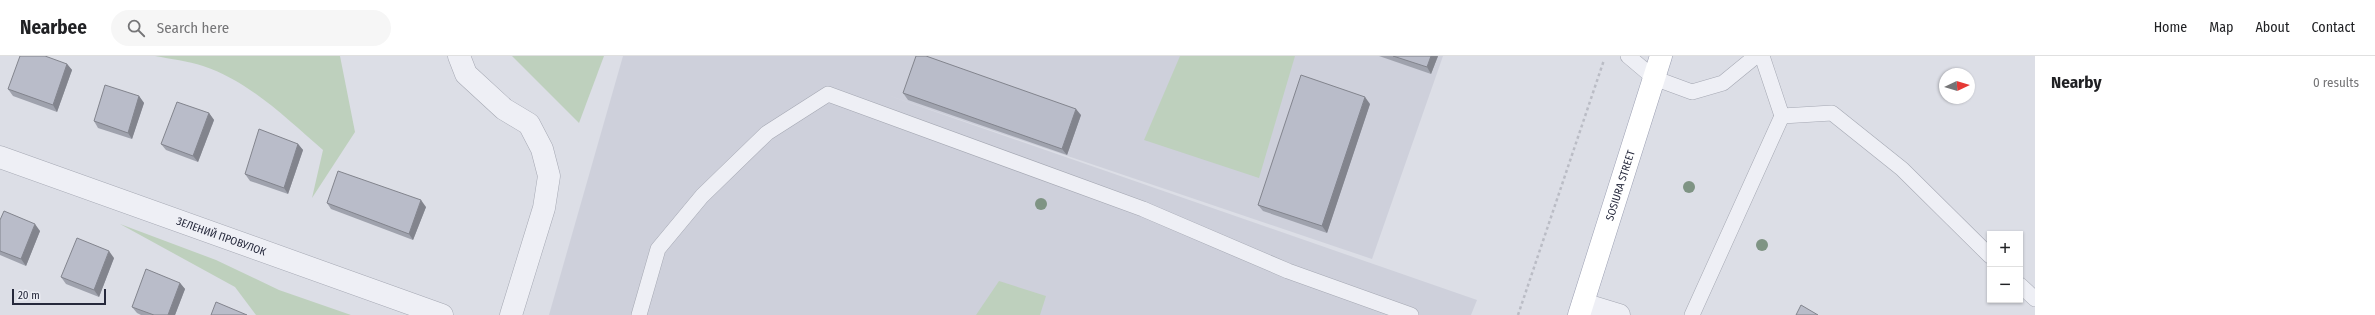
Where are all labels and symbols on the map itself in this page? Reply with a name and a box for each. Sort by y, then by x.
north arrow [1939,68,1975,104]
street label: SOSIURA STREET [1603,148,1638,222]
street label: ЗЕЛЕНИЙ ПРОВУЛОК [175,214,268,258]
scale bar [12,287,106,306]

